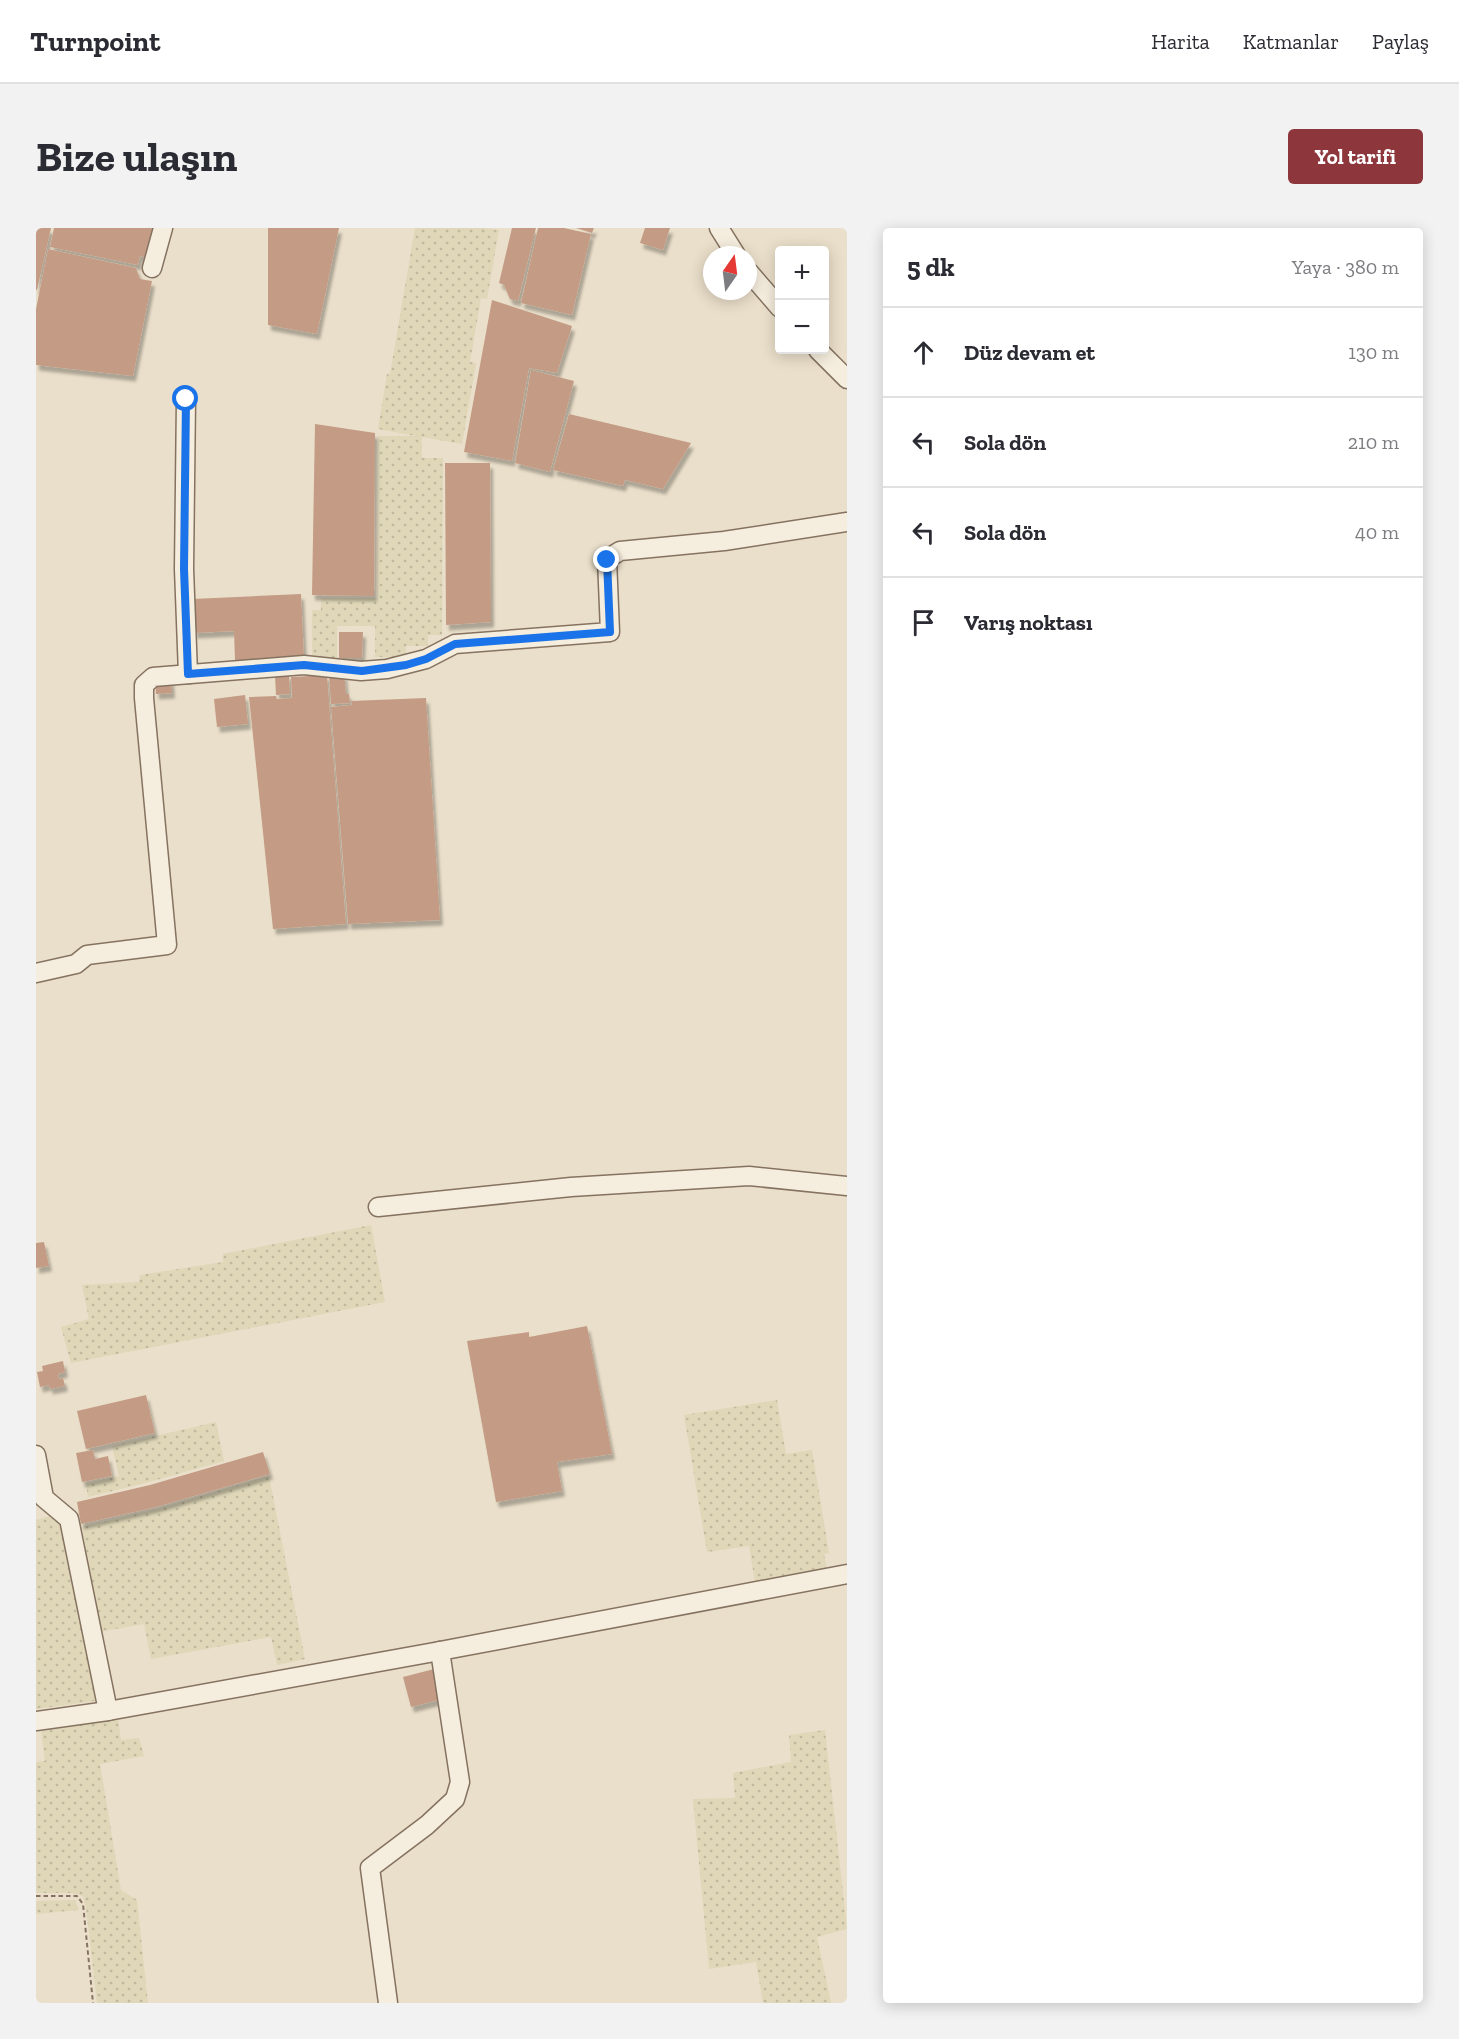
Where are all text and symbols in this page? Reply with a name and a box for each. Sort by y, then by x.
text: Turnpoint [30,25,160,58]
text: Harita [1151,29,1210,54]
text: Katmanlar [1243,29,1339,54]
text: Paylaş [1372,29,1429,54]
button: Yol tarifi [1288,129,1423,184]
text: Bize ulaşın [36,131,237,182]
north arrow [703,246,757,300]
map controls [775,246,829,354]
button: + [775,246,829,300]
text: 5 dk [907,251,955,283]
text: Yaya · 380 m [1292,255,1399,279]
button: − [775,300,829,354]
icon: ahead [907,336,940,369]
text: Düz devam et [964,339,1095,366]
text: 130 m [1348,340,1399,364]
route start [172,385,198,411]
icon: left [907,426,940,459]
text: Sola dön [964,429,1046,456]
text: 210 m [1348,430,1399,454]
icon: left [907,516,940,549]
text: Sola dön [964,519,1046,546]
text: 40 m [1355,520,1399,544]
route end [593,546,619,572]
icon: arrive [907,606,940,639]
text: Varış noktası [964,609,1093,636]

